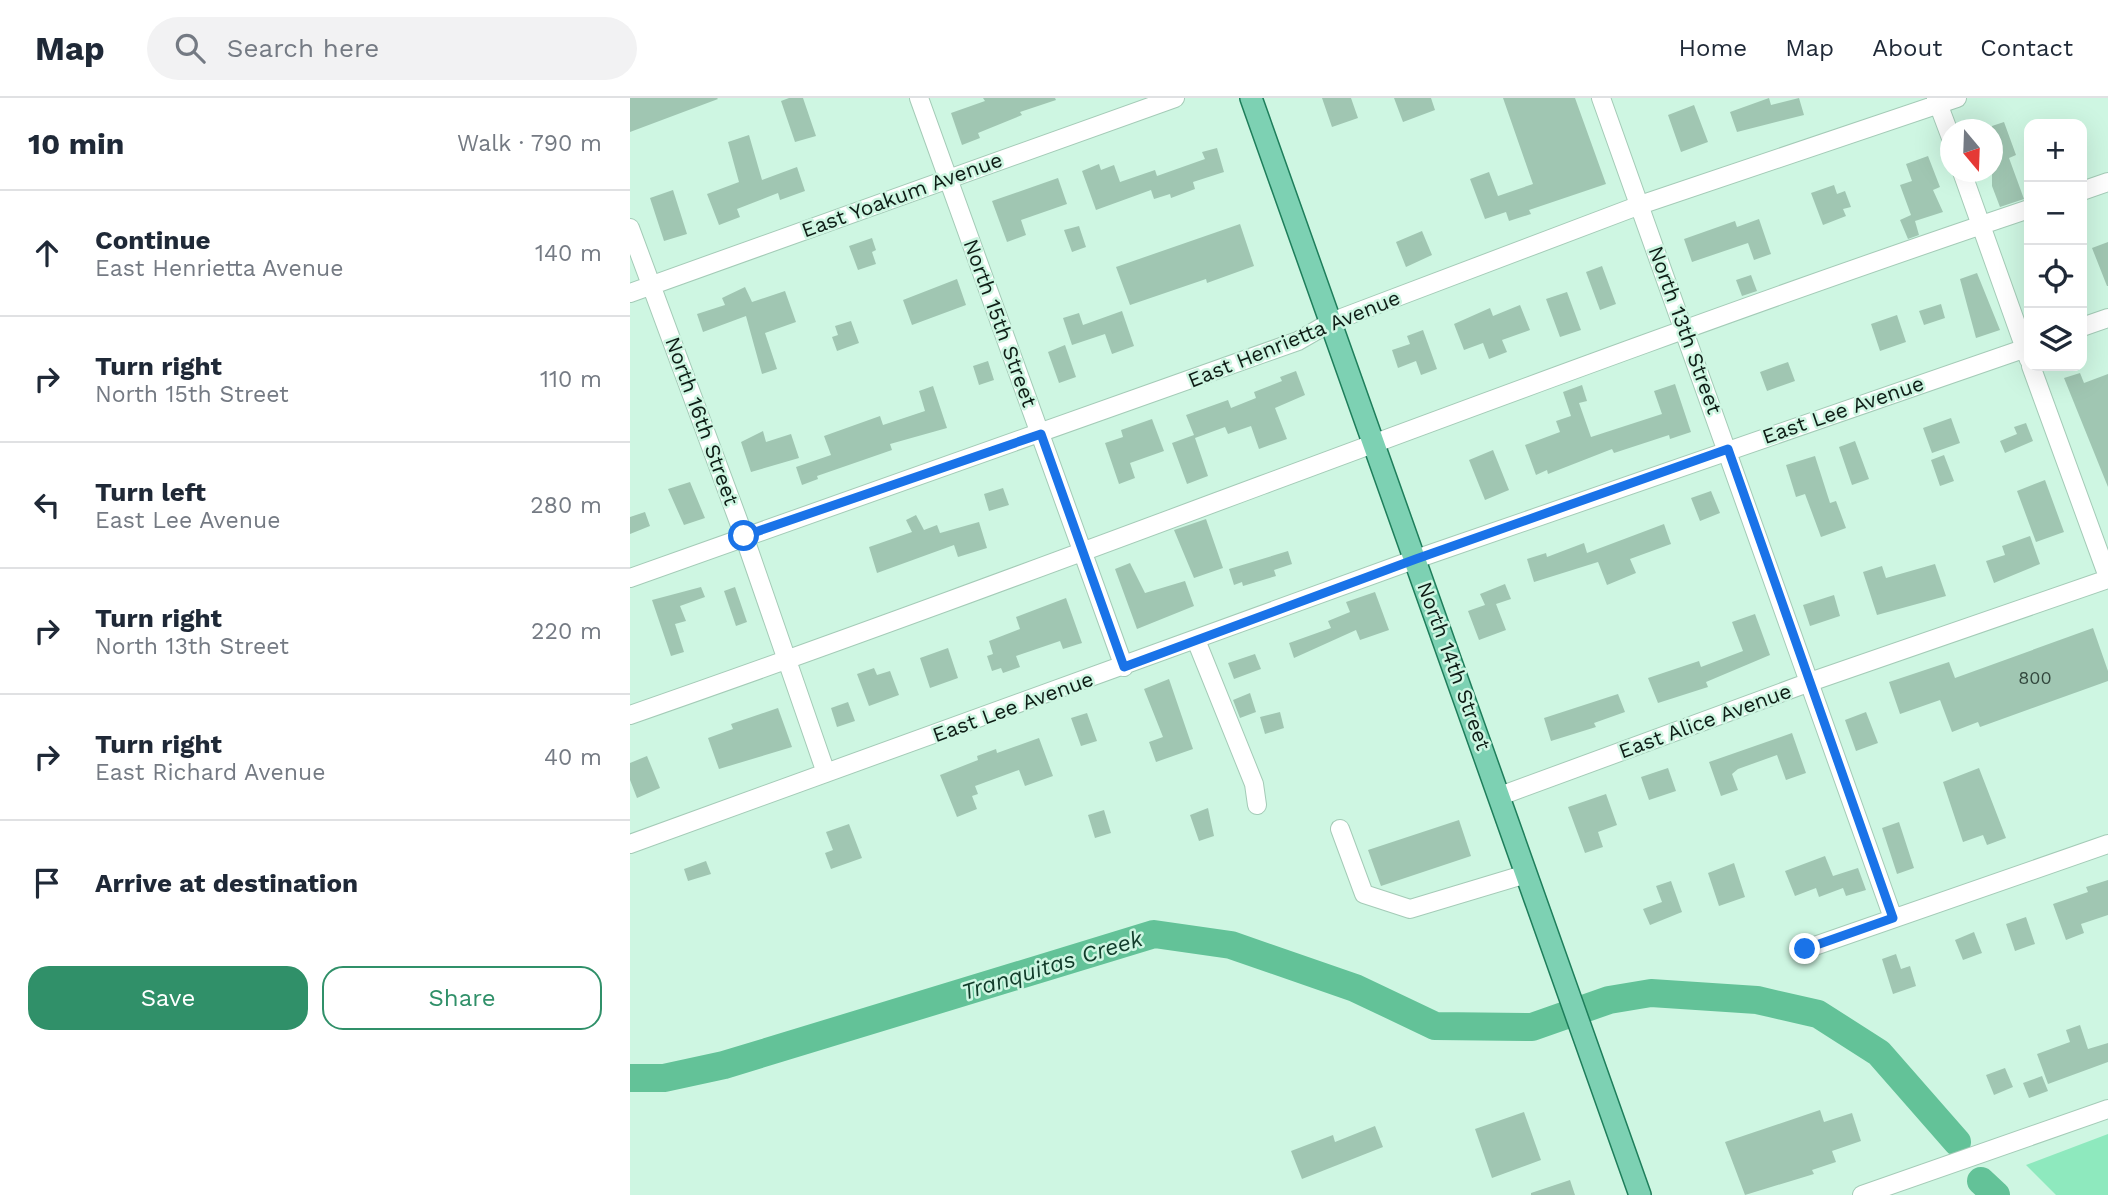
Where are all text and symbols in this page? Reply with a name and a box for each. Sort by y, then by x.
search box [147,17,637,80]
text: Map [35,29,105,68]
icon: search [171,29,209,67]
text: Search here [227,33,379,63]
text: Home [1679,34,1747,62]
text: Map [1785,34,1834,62]
text: About [1872,34,1942,62]
text: Contact [1980,34,2073,62]
north arrow [1940,119,2003,182]
map controls [2024,119,2087,371]
button: + [2024,119,2087,182]
text: 10 min [28,126,124,161]
text: Walk · 790 m [457,130,602,157]
street label: East Yoakum Avenue [798,147,1006,243]
button: − [2024,182,2087,245]
text: Continue [95,225,211,255]
icon: ahead [28,234,66,272]
street label: North 15th Street [958,235,1043,410]
text: 140 m [535,240,602,267]
street label: North 13th Street [1643,242,1728,417]
button: locate [2024,245,2087,308]
text: East Henrietta Avenue [95,255,344,282]
street label: East Henrietta Avenue [1184,284,1404,393]
button: layers [2024,308,2087,371]
street label: North 16th Street [660,333,745,509]
text: Turn right [95,351,222,381]
icon: right [28,360,66,398]
text: 110 m [540,366,602,393]
street label: East Lee Avenue [1759,370,1927,449]
text: North 15th Street [95,381,289,408]
text: Turn left [95,477,206,507]
icon: left [28,486,66,524]
text: 280 m [530,492,602,519]
text: East Lee Avenue [95,507,281,534]
route start [728,520,759,551]
street label: North 14th Street [1412,578,1497,754]
text: Turn right [95,603,222,633]
icon: right [28,612,66,650]
text: 220 m [531,618,602,645]
text: North 13th Street [95,633,289,660]
street label: East Lee Avenue [929,666,1097,747]
house number: 800 [2018,667,2052,688]
street label: East Alice Avenue [1615,678,1795,763]
text: Turn right [95,729,222,759]
icon: right [28,738,66,776]
text: 40 m [544,744,602,771]
text: East Richard Avenue [95,759,325,786]
icon: arrive [28,864,66,902]
text: Arrive at destination [95,868,358,898]
water label: Tranquitas Creek [958,925,1147,1006]
route end [1789,933,1820,964]
button: Save [28,966,308,1030]
button: Share [322,966,602,1030]

